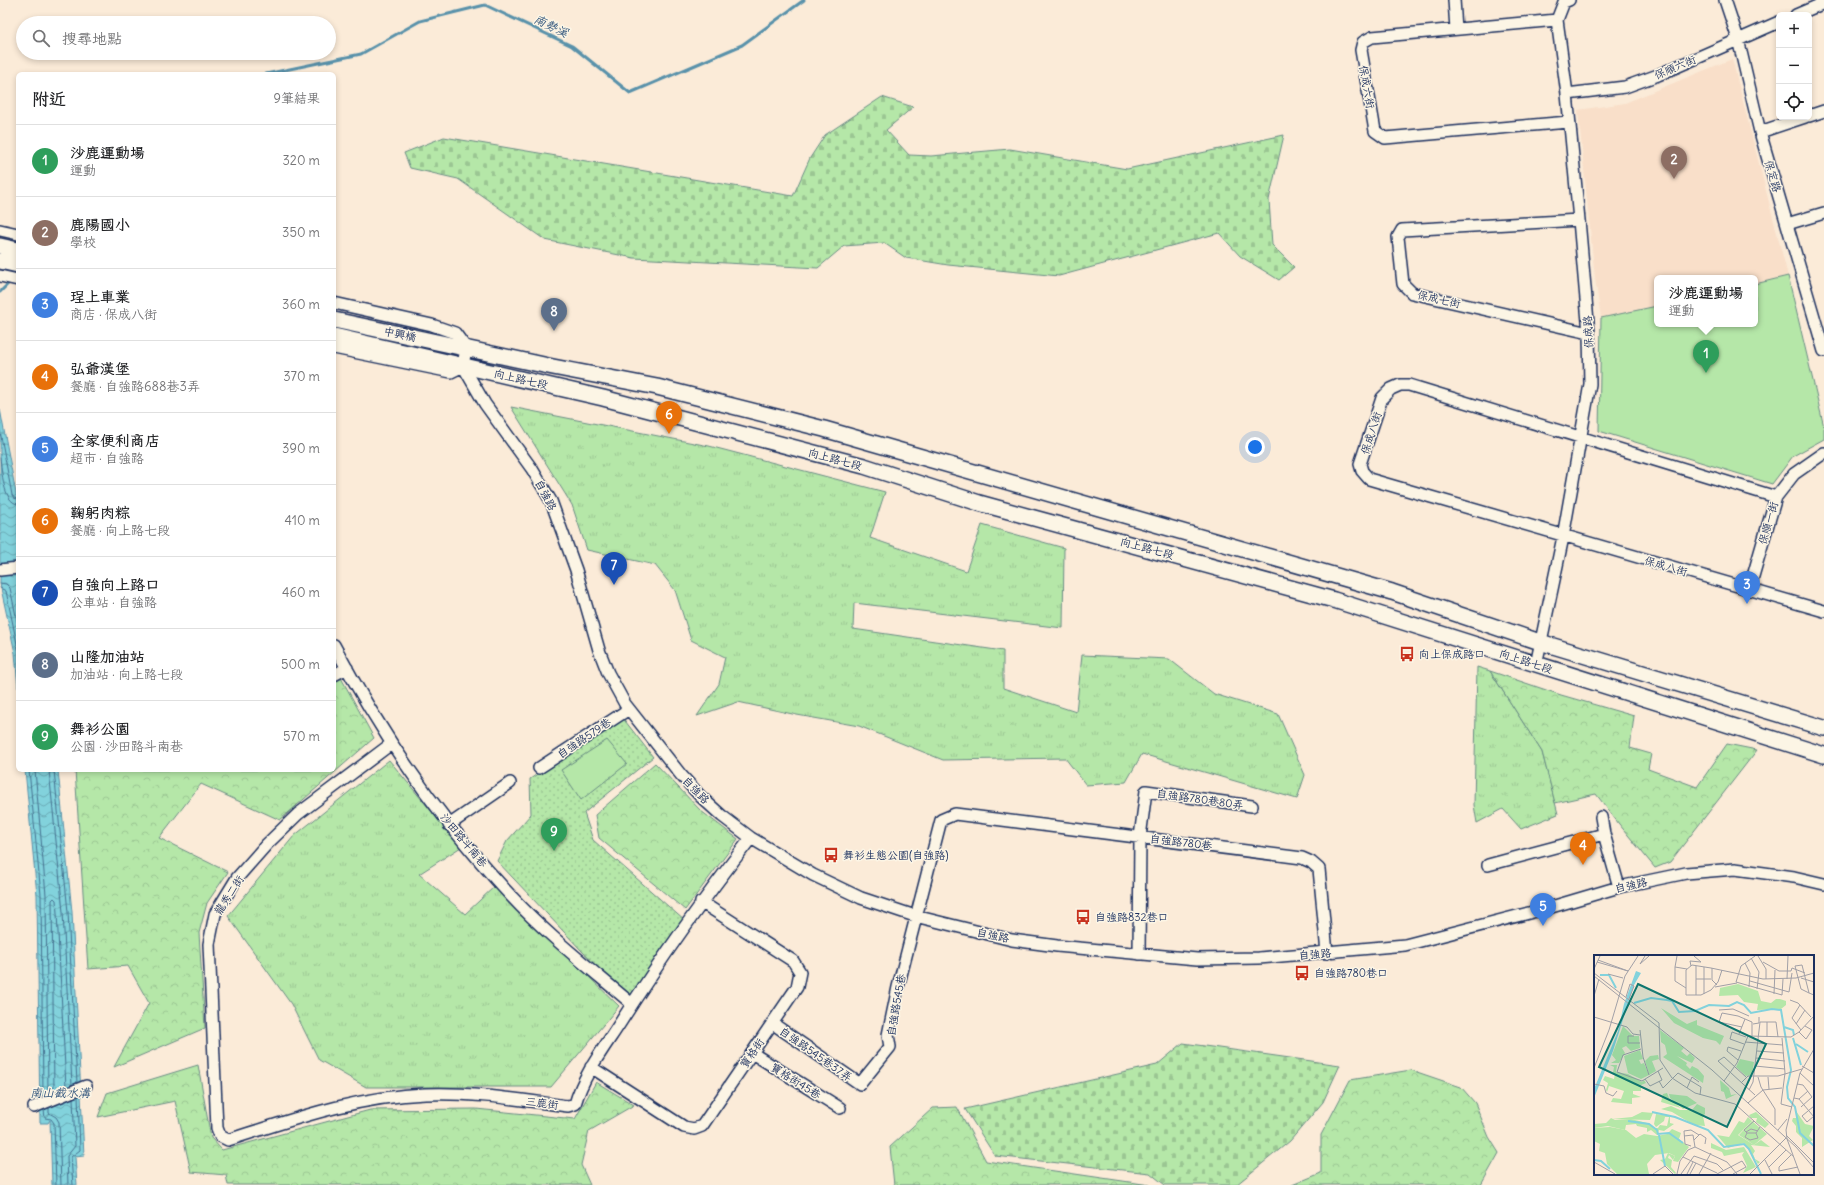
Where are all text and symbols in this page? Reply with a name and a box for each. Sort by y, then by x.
water label: 南勢溪 [532,11,572,41]
map controls [1776,12,1812,120]
button: + [1776,12,1812,48]
search box [16,16,336,60]
icon: search [30,27,52,49]
text: 搜尋地點 [62,29,122,48]
button: − [1776,48,1812,84]
street label: 保順六街 [1652,52,1699,82]
street label: 保成六街 [1356,64,1378,111]
button: locate [1776,84,1812,120]
text: 附近 [32,88,66,110]
text: 9筆結果 [274,90,320,107]
text: 沙鹿運動場 [70,143,145,162]
pin: 2 [1661,146,1687,179]
text: 1 [42,152,48,169]
text: 320 m [282,152,320,169]
street label: 保定路 [1762,158,1784,194]
text: 運動 [70,162,96,179]
text: 鹿陽國小 [70,215,130,234]
text: 2 [41,224,49,241]
text: 350 m [282,224,320,241]
text: 學校 [70,234,96,251]
popup [1654,275,1758,327]
text: 沙鹿運動場 [1668,283,1744,302]
text: 珵上車業 [70,287,130,306]
street label: 保成七街 [1416,287,1463,311]
text: 3 [41,296,49,313]
text: 360 m [282,296,320,313]
pin: 8 [541,298,567,331]
text: 運動 [1668,302,1695,319]
text: 商店 · 保成八街 [70,306,157,323]
street label: 保成路 [1580,315,1596,349]
street label: 中興橋 [382,324,418,344]
pin: 1 [1693,340,1719,373]
text: 弘爺漢堡 [70,359,130,378]
street label: 向上路七段 [493,366,549,392]
text: 4 [41,368,49,385]
text: 370 m [283,368,320,385]
text: 餐廳 · 自強路688巷3弄 [70,378,200,395]
pin: 6 [656,401,682,434]
street label: 保成八街 [1358,409,1385,456]
text: 全家便利商店 [70,431,160,450]
your location [1245,437,1265,457]
text: 5 [41,440,49,457]
text: 390 m [282,440,320,457]
street label: 向上路七段 [807,445,863,473]
text: 超市 · 自強路 [70,450,144,467]
street label: 自強路 [532,477,560,513]
street label: 保順一街 [1755,499,1781,546]
text: 鞠躬肉粽 [70,503,130,522]
text: 6 [41,512,49,529]
text: 410 m [284,512,320,529]
text: 餐廳 · 向上路七段 [70,522,170,539]
street label: 向上路七段 [1119,534,1175,562]
pin: 7 [601,552,627,585]
street label: 保成八街 [1643,553,1690,579]
pin: 3 [1734,571,1760,604]
text: 自強向上路口 [70,575,160,594]
text: 7 [42,584,48,601]
text: 460 m [282,584,320,601]
text: 公車站 · 自強路 [70,594,157,611]
bus stop icon: 向上保成路口 [1398,645,1416,663]
street label: 向上路七段 [1498,646,1554,676]
text: 山隆加油站 [70,647,145,666]
place label: 向上保成路口 [1419,647,1485,661]
text: 8 [41,656,49,673]
text: 500 m [281,656,320,673]
text: 加油站 · 向上路七段 [70,666,183,683]
street label: 自強路579巷 [554,715,614,761]
text: 舞衫公園 [70,719,130,738]
text: 9 [41,728,49,745]
text: 570 m [283,728,320,745]
text: 公園 · 沙田路斗南巷 [70,738,183,755]
street label: 自強路 [680,773,712,807]
street label: 自強路780巷80弄 [1156,786,1244,812]
street label: 沙田路斗南巷 [437,810,491,870]
pin: 9 [541,818,567,851]
street label: 自強路780巷 [1149,831,1213,853]
pin: 4 [1570,832,1596,865]
bus stop icon: 舞衫生態公園(自強路) [822,846,840,864]
place label: 舞衫生態公園(自強路) [843,848,949,862]
street label: 龍秀二街 [211,872,247,917]
street label: 自強路 [1613,874,1649,896]
pin: 5 [1530,893,1556,926]
bus stop icon: 自強路832巷口 [1074,908,1092,926]
place label: 自強路832巷口 [1095,910,1169,924]
street label: 自強路 [975,925,1011,945]
street label: 自強路 [1298,946,1332,962]
inset map [1594,955,1814,1175]
bus stop icon: 自強路780巷口 [1293,964,1311,982]
place label: 自強路780巷口 [1314,966,1388,980]
street label: 自強路545巷 [884,973,908,1037]
street label: 自強路545巷37弄 [777,1024,855,1084]
street label: 寶格街 [737,1035,768,1071]
street label: 寶格街45巷 [768,1060,824,1102]
water label: 南山截水溝 [30,1085,91,1100]
street label: 三鹿街 [525,1094,560,1112]

